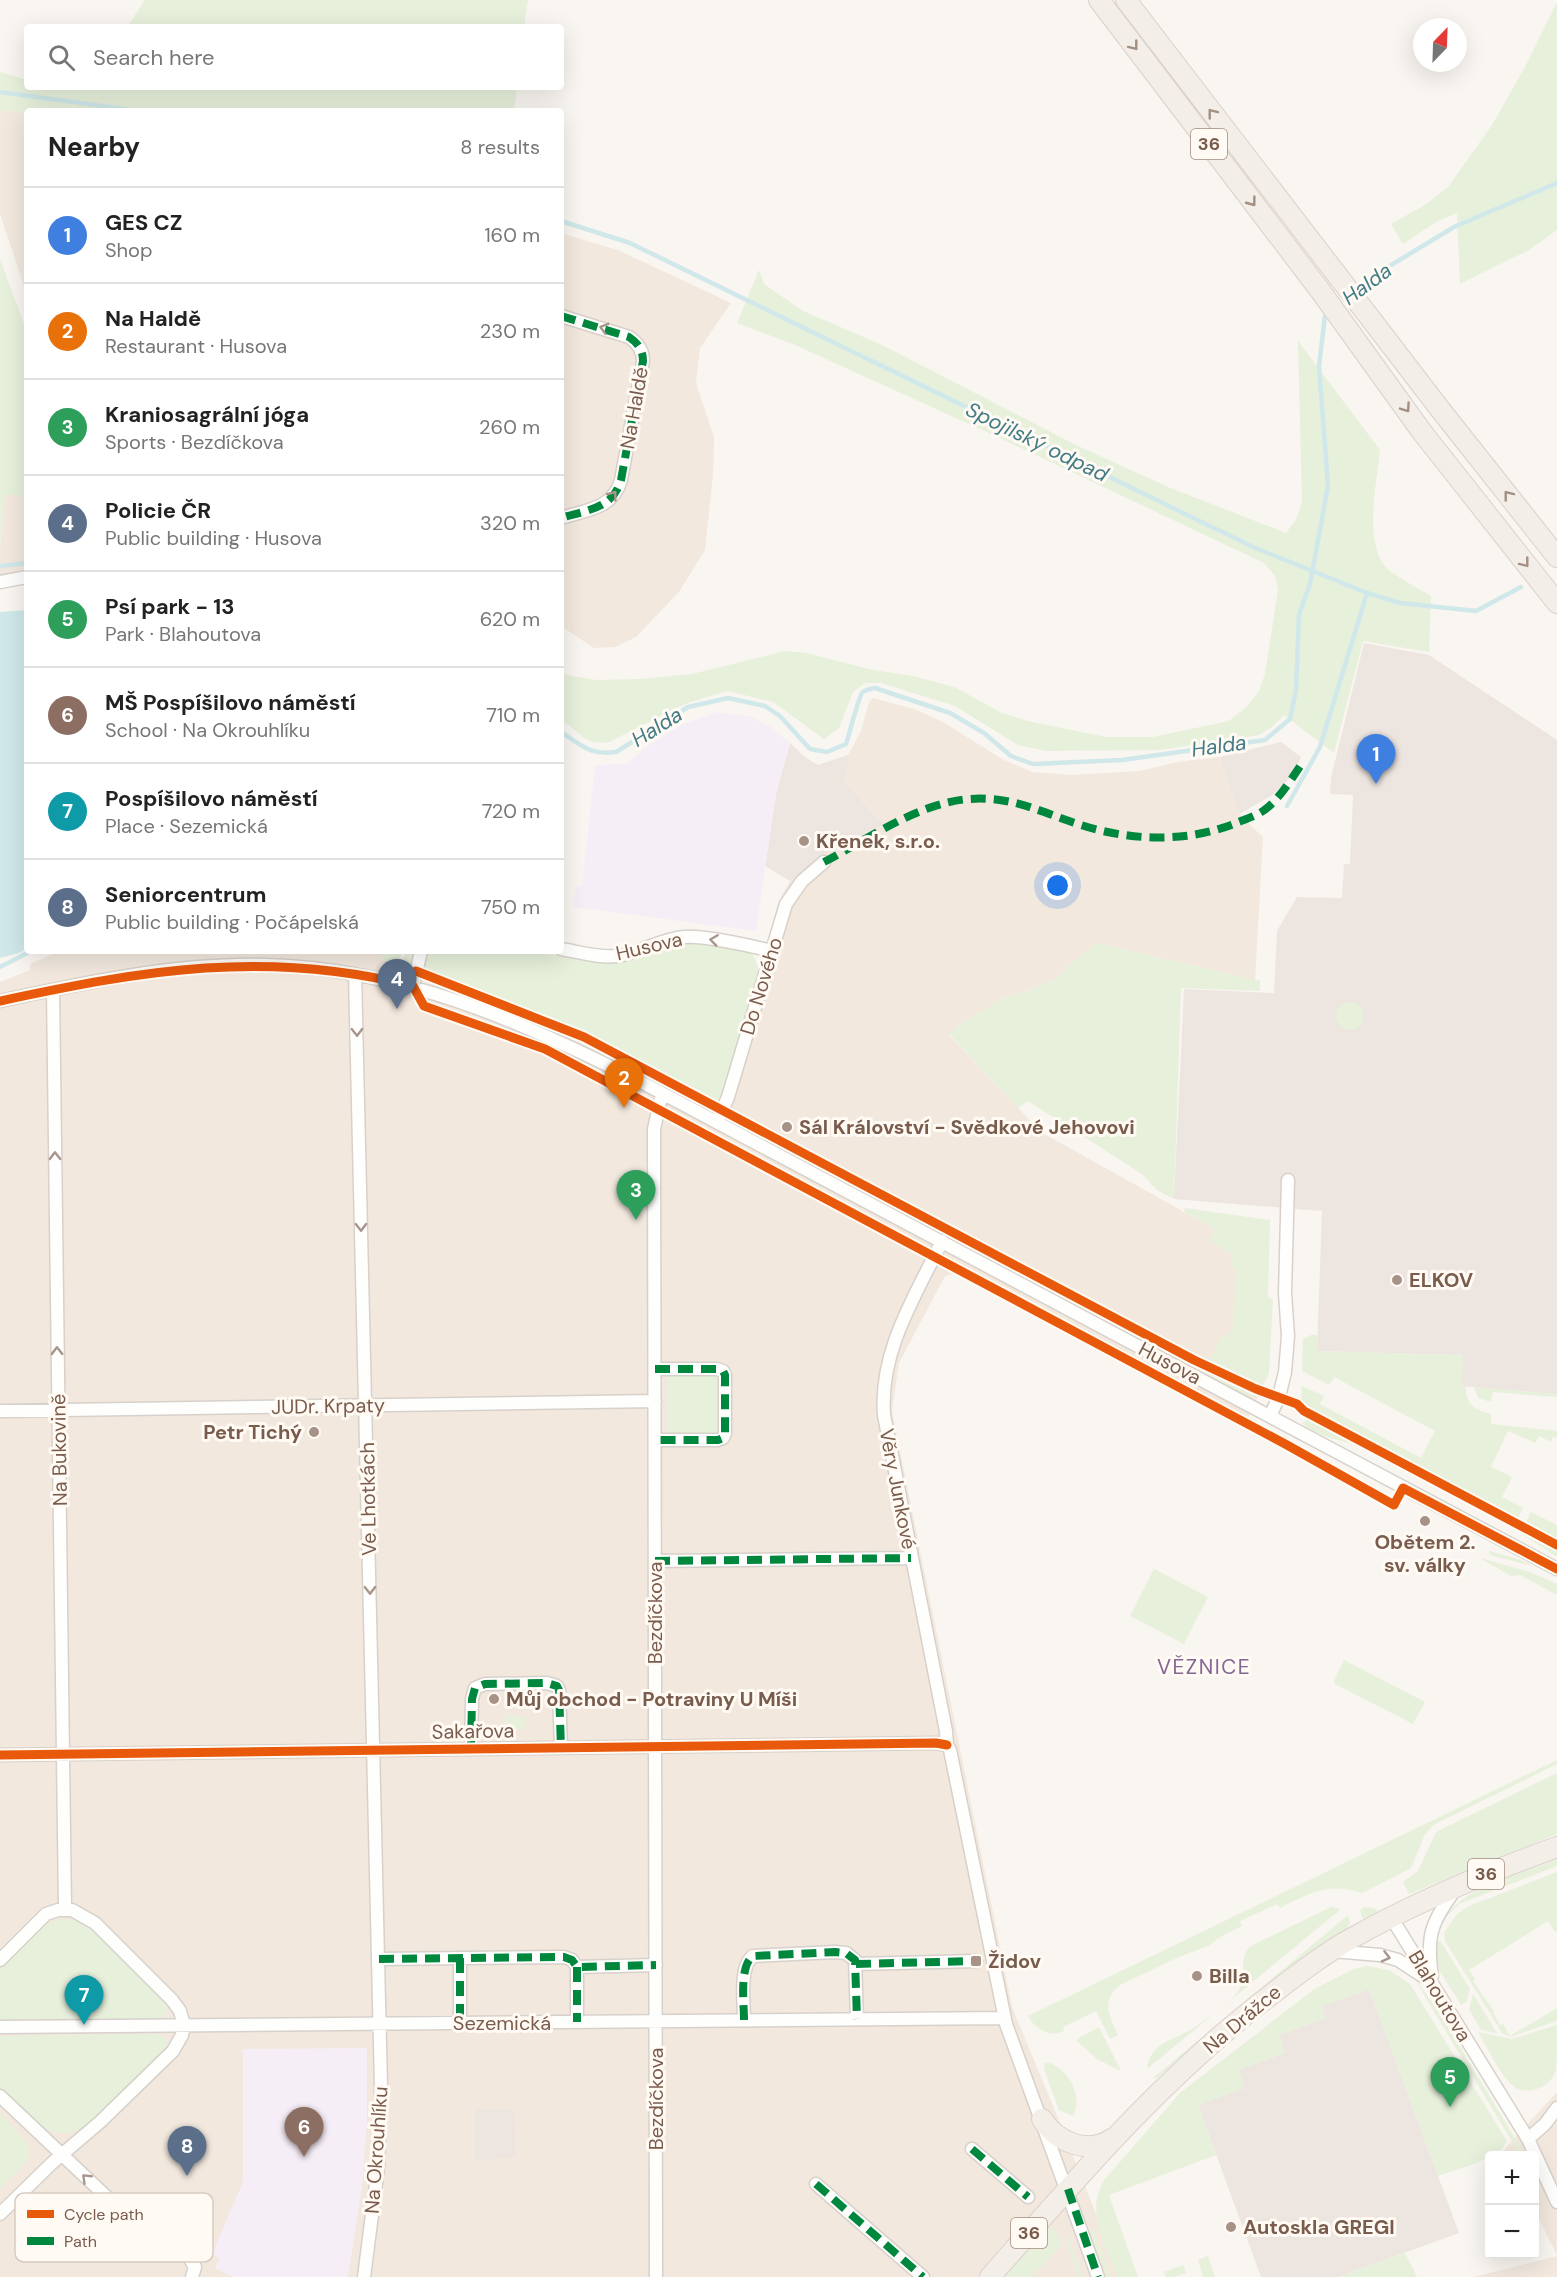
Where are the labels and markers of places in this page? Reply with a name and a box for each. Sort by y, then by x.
pin: 1 [1356,734,1396,784]
place label: Křenek, s.r.o. [816,828,940,854]
marker: Křenek, s.r.o. [797,834,811,848]
pin: 4 [378,960,416,1009]
pin: 2 [604,1058,644,1108]
place label: Sál Království - Svědkové Jehovovi [799,1114,1135,1140]
marker: Sál Království - Svědkové Jehovovi [780,1120,794,1134]
pin: 3 [616,1170,656,1220]
place label: ELKOV [1409,1267,1473,1293]
marker: ELKOV [1390,1273,1404,1287]
place label: Petr Tichý [203,1419,302,1445]
marker: Petr Tichý [307,1425,321,1439]
marker: Obětem 2. sv. války [1418,1514,1432,1528]
place label: Obětem 2. sv. války [1374,1529,1476,1578]
place label: Můj obchod - Potraviny U Míši [506,1686,797,1712]
marker: Můj obchod - Potraviny U Míši [487,1692,501,1706]
place label: Židov [988,1948,1041,1974]
marker: Židov [969,1954,983,1968]
place label: Billa [1209,1963,1250,1989]
marker: Billa [1190,1969,1204,1983]
pin: 7 [64,1976,104,2025]
pin: 5 [1430,2058,1470,2107]
pin: 6 [284,2108,324,2157]
pin: 8 [168,2126,207,2176]
place label: Autoskla GREGI [1243,2214,1395,2240]
marker: Autoskla GREGI [1224,2220,1238,2234]

